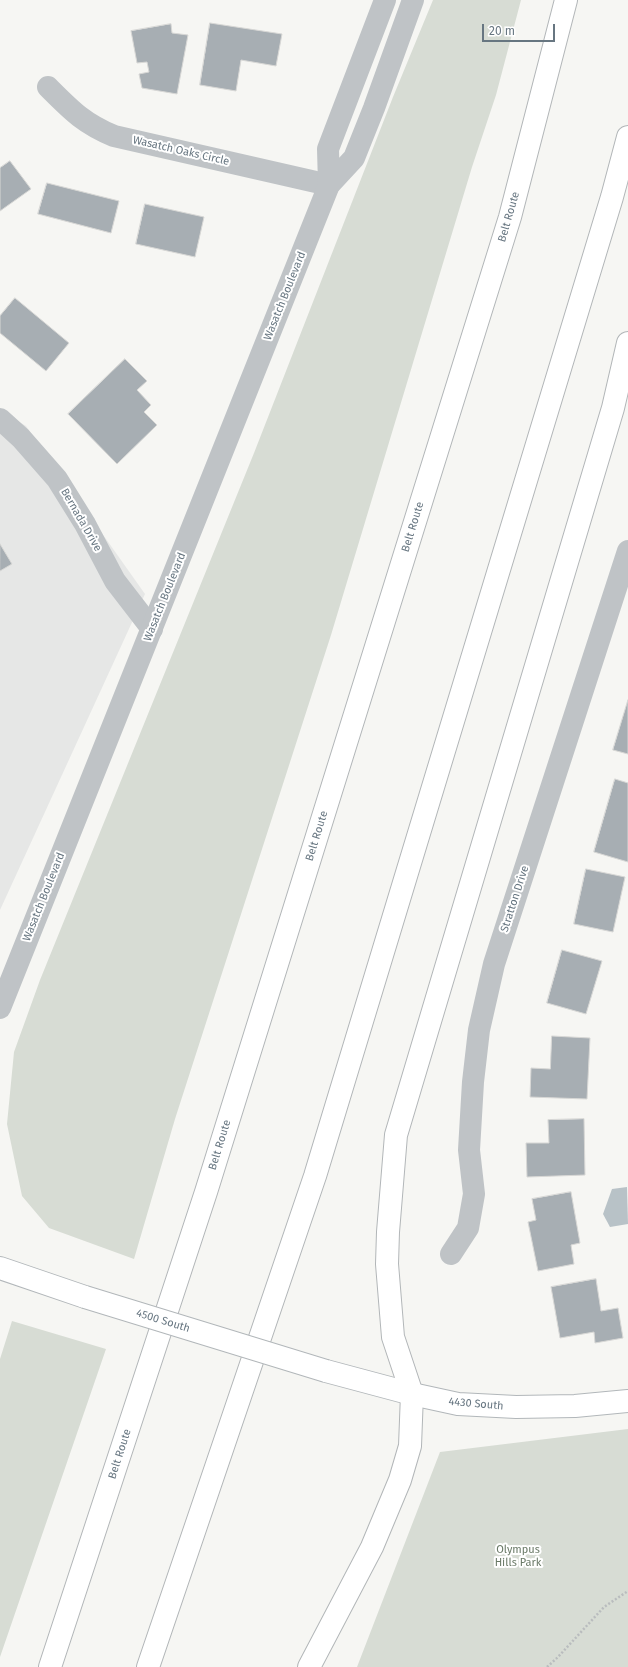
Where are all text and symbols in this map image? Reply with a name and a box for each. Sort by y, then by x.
scale bar [484,16,557,42]
text: 20 m [489,24,515,38]
street label: Wasatch Oaks Circle [131,133,231,169]
street label: Belt Route [496,190,522,244]
street label: Wasatch Boulevard [261,250,309,342]
street label: Bernada Drive [58,486,104,554]
street label: Belt Route [399,500,427,554]
street label: Wasatch Boulevard [141,551,189,643]
street label: Belt Route [303,809,331,863]
street label: Wasatch Boulevard [20,851,68,943]
street label: Stratton Drive [498,864,532,934]
street label: Belt Route [206,1118,234,1172]
street label: 4500 South [134,1307,192,1335]
street label: 4430 South [448,1395,504,1413]
street label: Belt Route [106,1427,134,1481]
park label: Olympus Hills Park [495,1543,541,1569]

